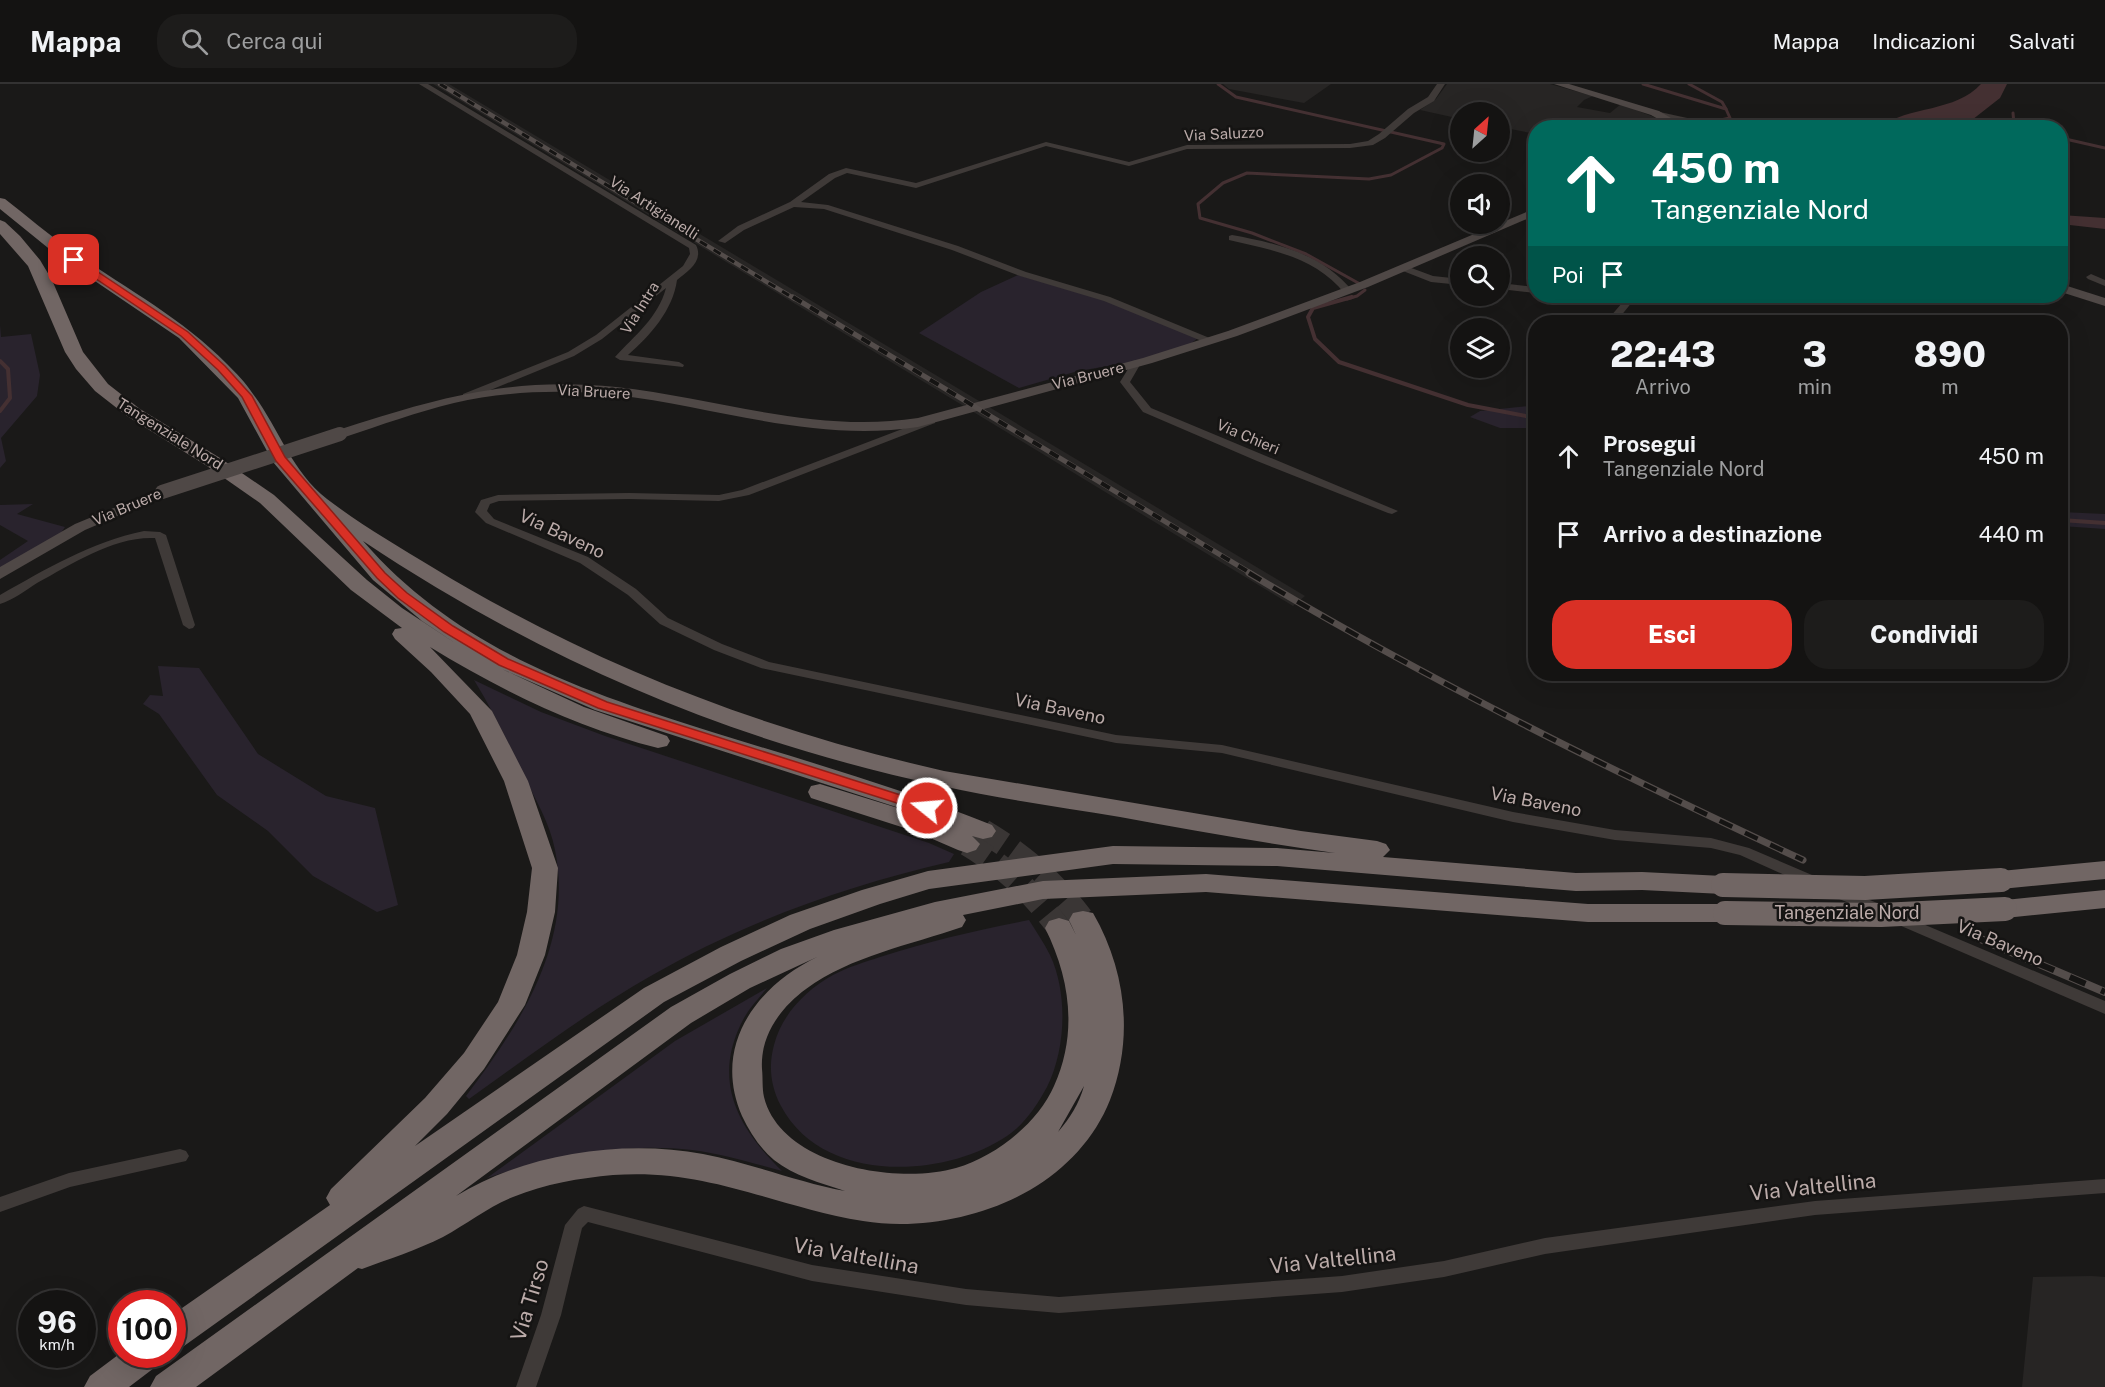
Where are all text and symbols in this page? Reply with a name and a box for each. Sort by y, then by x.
search box [157,14,577,68]
text: Mappa [30,25,121,58]
icon: search [178,25,211,58]
text: Cerca qui [226,28,323,54]
text: Mappa [1773,29,1839,54]
text: Indicazioni [1872,29,1976,54]
text: Salvati [2009,29,2075,54]
north arrow [1450,102,1510,162]
map controls [1450,102,1510,378]
street label: Via Saluzzo [1184,123,1264,144]
text: 450 m [1651,143,1781,192]
icon: ahead [1552,144,1630,222]
street label: Via Artigianelli [607,173,702,243]
button: sound [1450,174,1510,234]
text: Tangenziale Nord [1651,193,1869,225]
pin [48,234,99,285]
icon: arrive [57,243,90,276]
button: search [1450,246,1510,306]
icon: arrive [1596,258,1629,291]
text: Poi [1552,262,1584,288]
street label: Via Intra [617,279,662,337]
button: layers [1450,318,1510,378]
text: 22:43 [1610,333,1716,375]
text: 3 [1802,333,1827,375]
text: 890 [1914,333,1986,375]
street label: Via Bruere [1050,358,1125,393]
text: Arrivo [1635,375,1691,399]
text: min [1798,375,1832,399]
text: m [1941,375,1958,399]
street label: Via Bruere [557,381,631,402]
street label: Tangenziale Nord [114,394,226,473]
street label: Via Chieri [1214,416,1282,457]
text: Prosegui [1603,431,1696,457]
icon: ahead [1552,440,1585,473]
text: 450 m [1978,443,2044,469]
text: Tangenziale Nord [1603,457,1764,481]
street label: Via Bruere [90,484,164,529]
street label: Via Baveno [516,505,608,563]
icon: arrive [1552,518,1585,551]
text: Arrivo a destinazione [1603,521,1822,547]
text: 440 m [1979,521,2044,547]
button: Esci [1552,600,1792,669]
button: Condividi [1804,600,2044,669]
street label: Via Baveno [1013,689,1107,728]
position arrow [895,776,959,840]
street label: Via Baveno [1489,782,1583,821]
street label: Tangenziale Nord [1774,902,1920,923]
street label: Via Baveno [1954,915,2047,970]
street label: Via Valtellina [1748,1167,1877,1206]
street label: Via Valtellina [791,1232,921,1279]
street label: Via Valtellina [1268,1240,1397,1279]
street label: Via Tirso [505,1256,554,1344]
speed limit sign: 100 [108,1290,186,1368]
text: 96 [37,1304,77,1340]
text: km/h [39,1336,75,1353]

